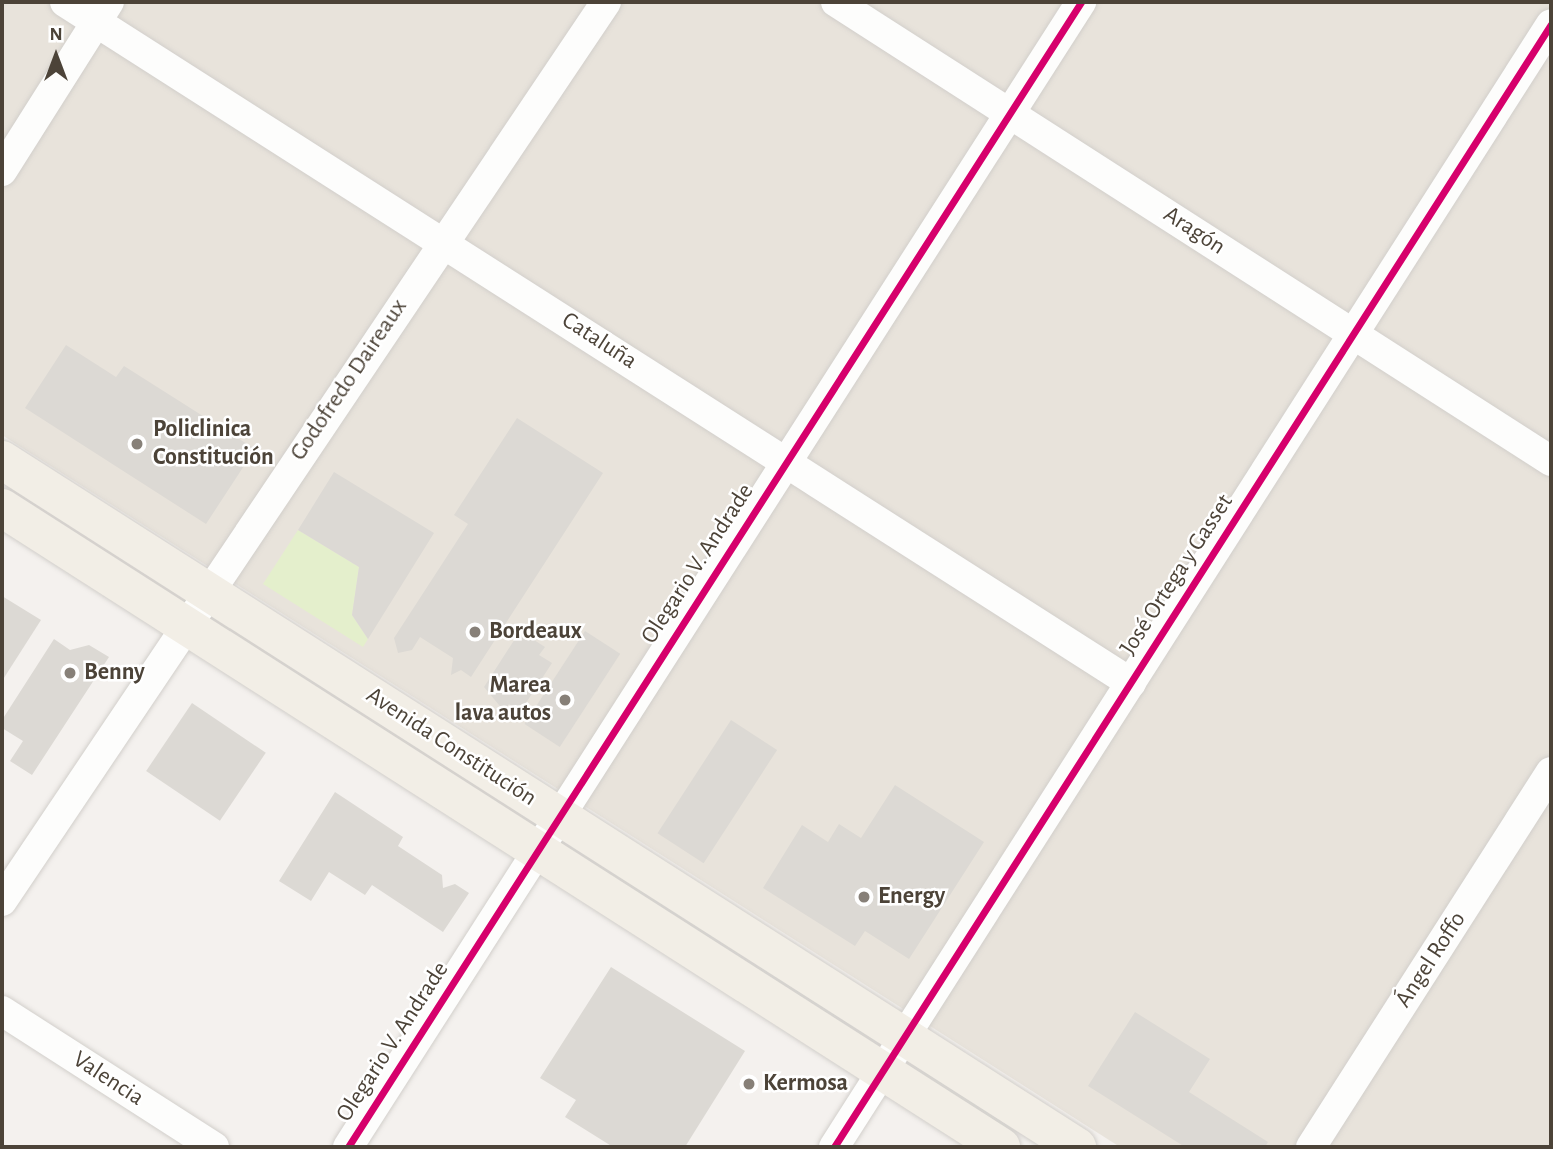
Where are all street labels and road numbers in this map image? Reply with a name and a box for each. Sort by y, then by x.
street label: Aragón [1158,200,1230,262]
street label: Godofredo Daireaux [284,294,414,466]
street label: Cataluña [556,306,642,376]
street label: Olegario V. Andrade [636,479,760,649]
street label: José Ortega y Gasset [1114,489,1240,661]
street label: Avenida Constitución [361,681,541,813]
street label: Ángel Roffo [1389,907,1473,1013]
street label: Olegario V. Andrade [331,957,455,1127]
street label: Valencia [67,1045,149,1113]

